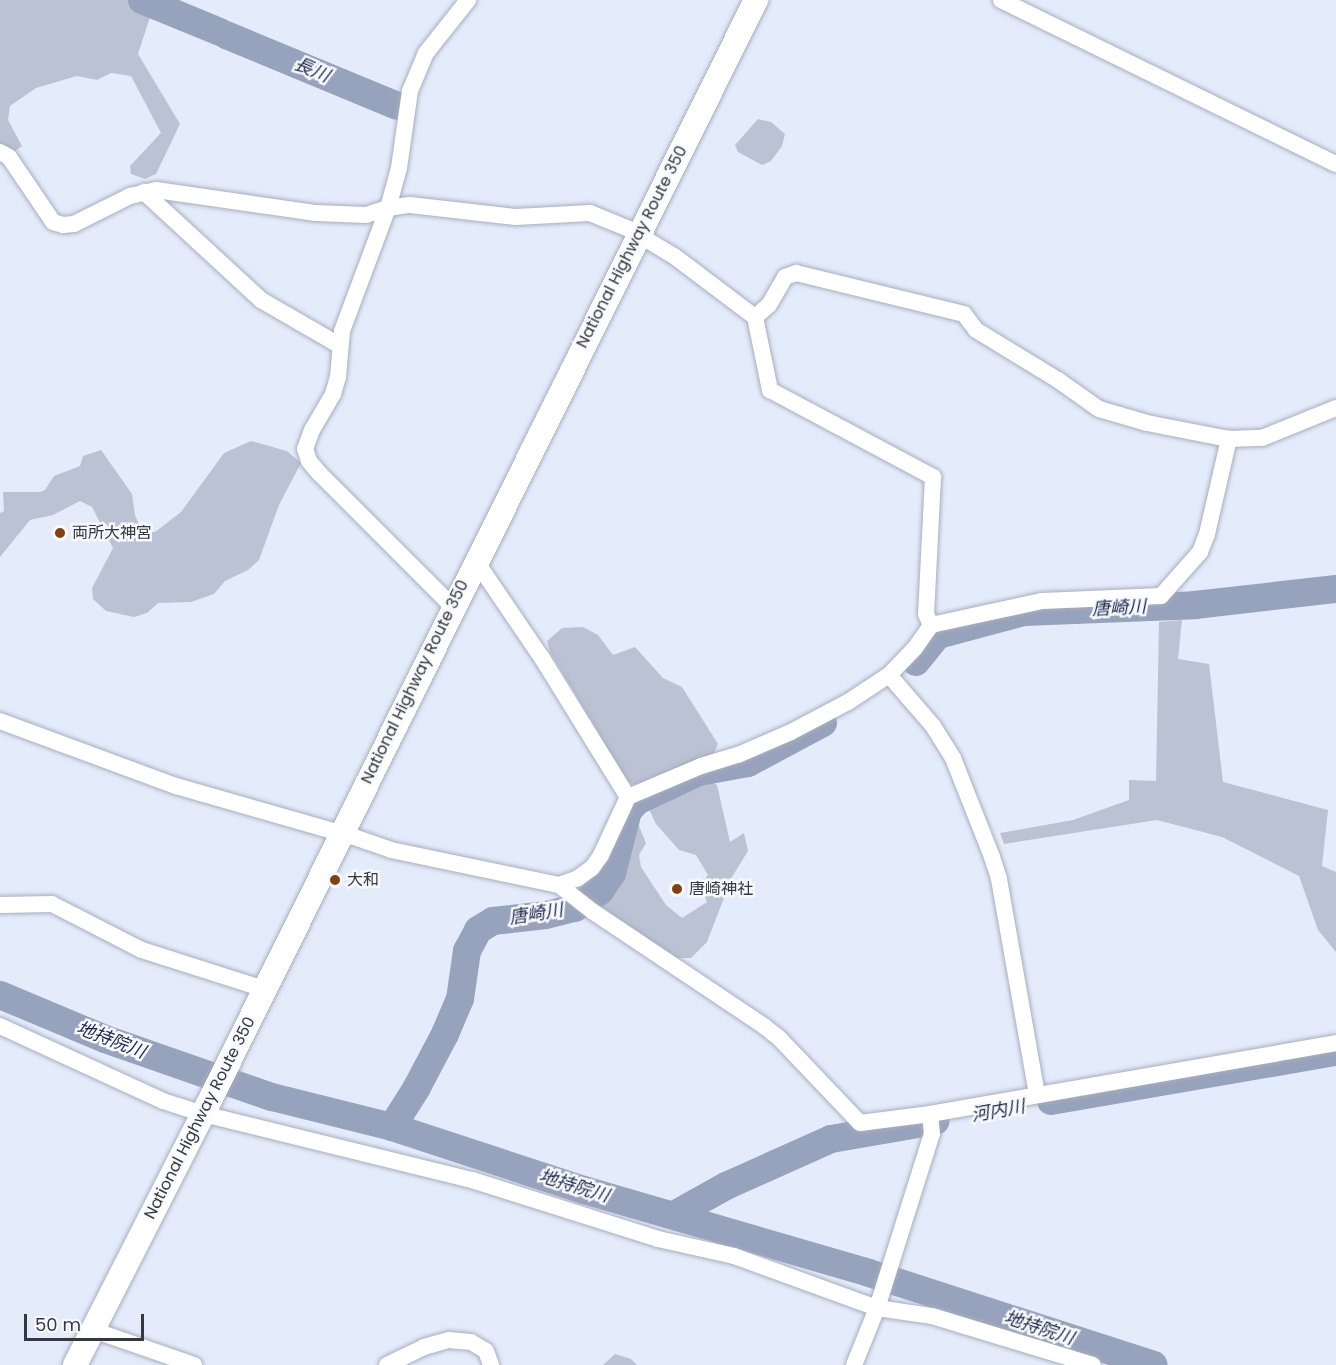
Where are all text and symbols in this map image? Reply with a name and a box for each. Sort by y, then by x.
water label: 長川 [291,53,333,87]
street label: National Highway Route 350 [573,143,691,351]
place label: 両所大神宮 [72,523,152,543]
marker: 両所大神宮 [53,526,67,540]
street label: National Highway Route 350 [357,577,473,787]
water label: 唐崎川 [1091,596,1147,620]
place label: 大和 [347,870,379,890]
marker: 大和 [328,873,342,887]
place label: 唐崎神社 [689,879,753,899]
marker: 唐崎神社 [670,882,684,896]
water label: 唐崎川 [508,899,564,929]
street label: National Highway Route 350 [141,1014,259,1222]
water label: 地持院川 [74,1017,148,1063]
water label: 河内川 [970,1096,1026,1126]
water label: 地持院川 [536,1165,612,1207]
scale bar [27,1302,147,1340]
water label: 地持院川 [1001,1307,1077,1349]
text: 50 m [35,1312,81,1337]

